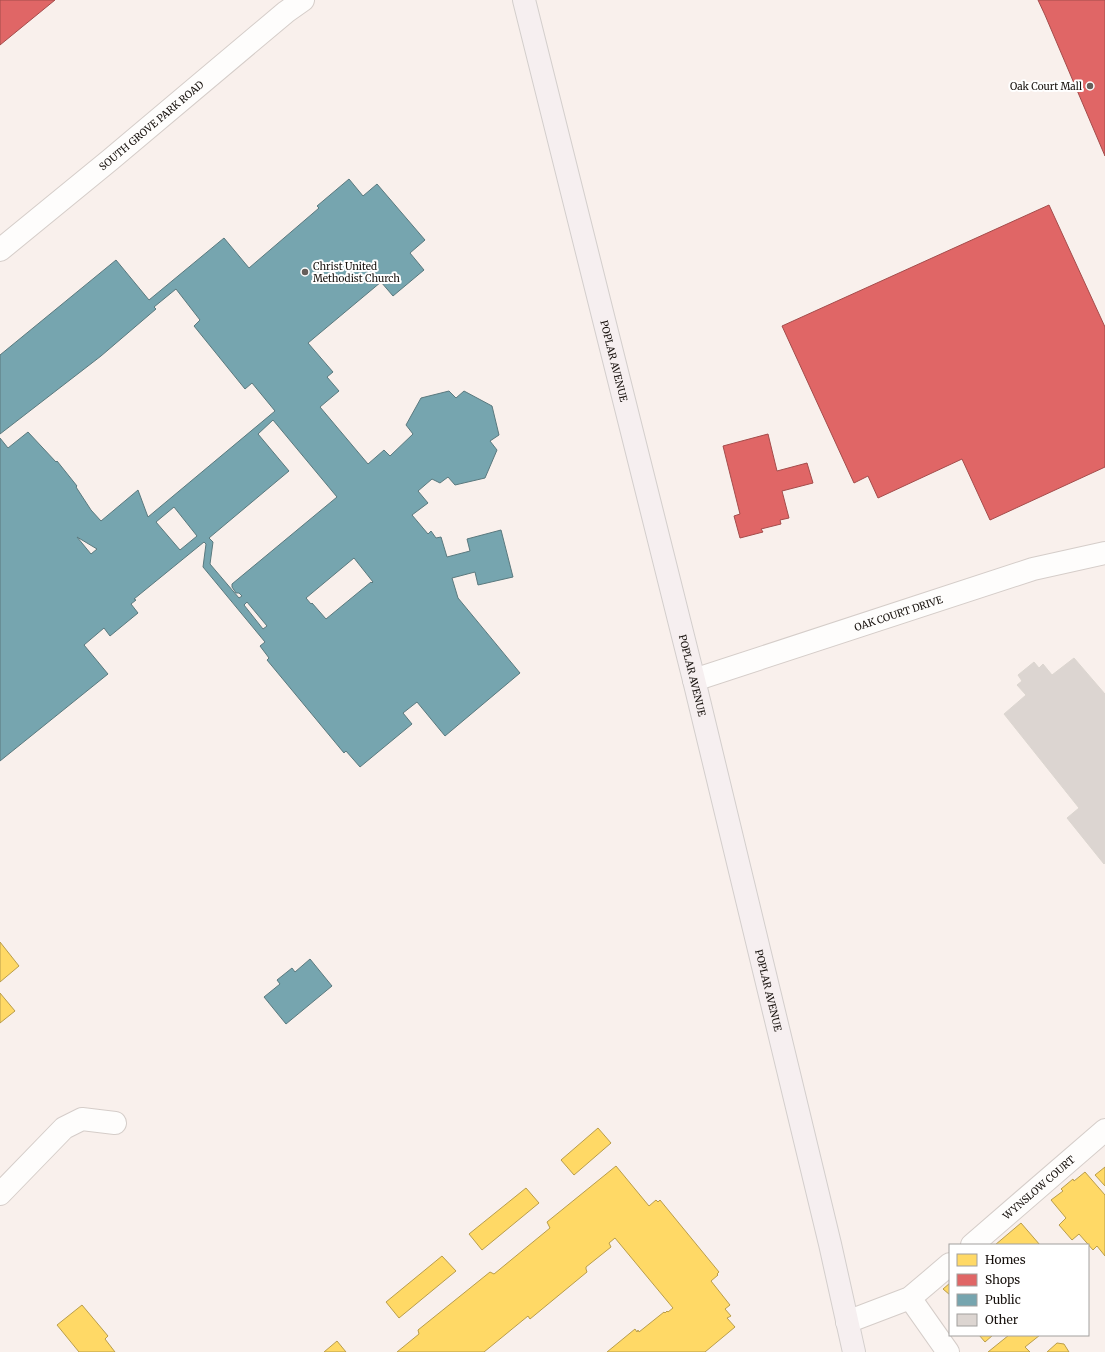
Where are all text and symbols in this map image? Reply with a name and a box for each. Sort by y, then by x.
street label: SOUTH GROVE PARK ROAD [97,78,207,173]
place label: Oak Court Mall [1010,80,1082,93]
marker: Oak Court Mall [1085,81,1095,91]
place label: Christ United Methodist Church [313,260,400,285]
marker: Christ United Methodist Church [300,267,310,277]
street label: POPLAR AVENUE [597,319,630,404]
street label: OAK COURT DRIVE [853,593,945,634]
street label: POPLAR AVENUE [676,633,709,718]
street label: POPLAR AVENUE [752,948,785,1033]
street label: WYNSLOW COURT [999,1153,1078,1223]
legend [949,1244,1089,1336]
text: Homes [985,1252,1026,1267]
text: Shops [985,1272,1020,1287]
text: Public [985,1292,1021,1307]
text: Other [985,1312,1019,1327]

